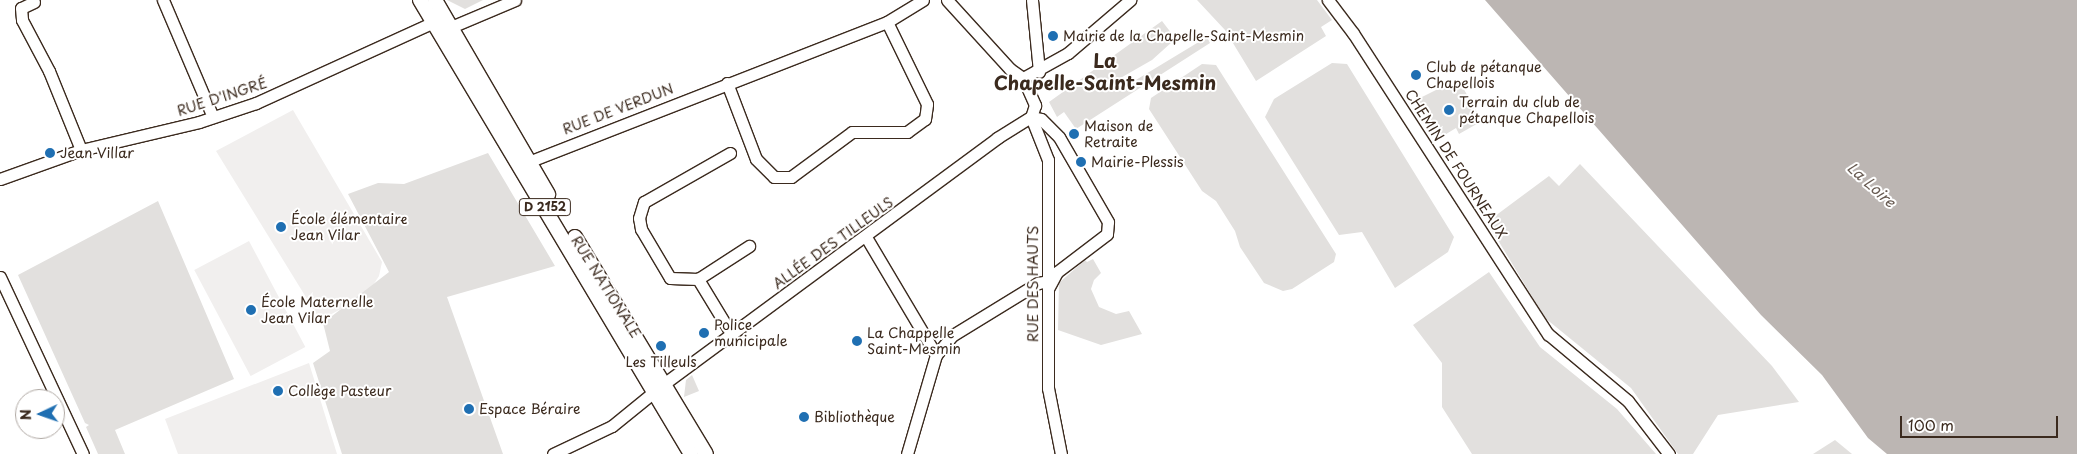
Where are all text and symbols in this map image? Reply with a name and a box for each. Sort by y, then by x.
place label: Mairie de la Chapelle-Saint-Mesmin [1063,28,1306,44]
marker: Mairie de la Chapelle-Saint-Mesmin [1047,30,1059,42]
district label: La Chapelle-Saint-Mesmin [994,50,1216,94]
place label: Club de pétanque Chapellois [1426,59,1542,92]
marker: Club de pétanque Chapellois [1410,69,1422,81]
street label: RUE D'INGRÉ [174,74,270,120]
street label: RUE DE VERDUN [559,80,677,138]
street label: CHEMIN DE FOURNEAUX [1401,86,1511,242]
place label: Terrain du club de pétanque Chapellois [1459,94,1594,126]
marker: Terrain du club de pétanque Chapellois [1443,104,1455,116]
place label: Maison de Retraite [1084,118,1153,150]
marker: Maison de Retraite [1068,128,1080,140]
place label: Jean Villar [60,145,133,161]
marker: Jean Villar [44,147,56,159]
place label: Mairie-Plessis [1091,154,1184,170]
marker: Mairie-Plessis [1075,156,1087,168]
water label: La Loire [1844,158,1900,210]
street label: ALLÉE DES TILLEULS [769,193,897,293]
road number: D 2152 [518,198,572,216]
place label: École élémentaire Jean Vilar [291,211,409,243]
marker: École élémentaire Jean Vilar [275,221,287,233]
street label: RUE DES HAUTS [1025,225,1041,343]
street label: RUE NATIONALE [568,233,644,341]
place label: École Maternelle Jean Vilar [261,294,374,326]
marker: École Maternelle Jean Vilar [245,304,257,316]
place label: Police municipale [714,317,788,350]
place label: La Chappelle Saint-Mesmin [867,325,961,358]
marker: Police municipale [698,327,710,339]
marker: La Chappelle Saint-Mesmin [851,335,863,347]
marker: Les Tilleuls [655,340,667,352]
place label: Les Tilleuls [624,354,698,370]
place label: Collège Pasteur [288,383,392,399]
marker: Collège Pasteur [272,385,284,397]
north arrow [15,389,65,439]
place label: Espace Béraire [479,401,580,417]
marker: Espace Béraire [463,403,475,415]
scale bar [1902,406,2060,438]
text: N [15,409,36,421]
place label: Bibliothèque [814,409,895,425]
marker: Bibliothèque [798,411,810,423]
text: 100 m [1908,413,1954,436]

